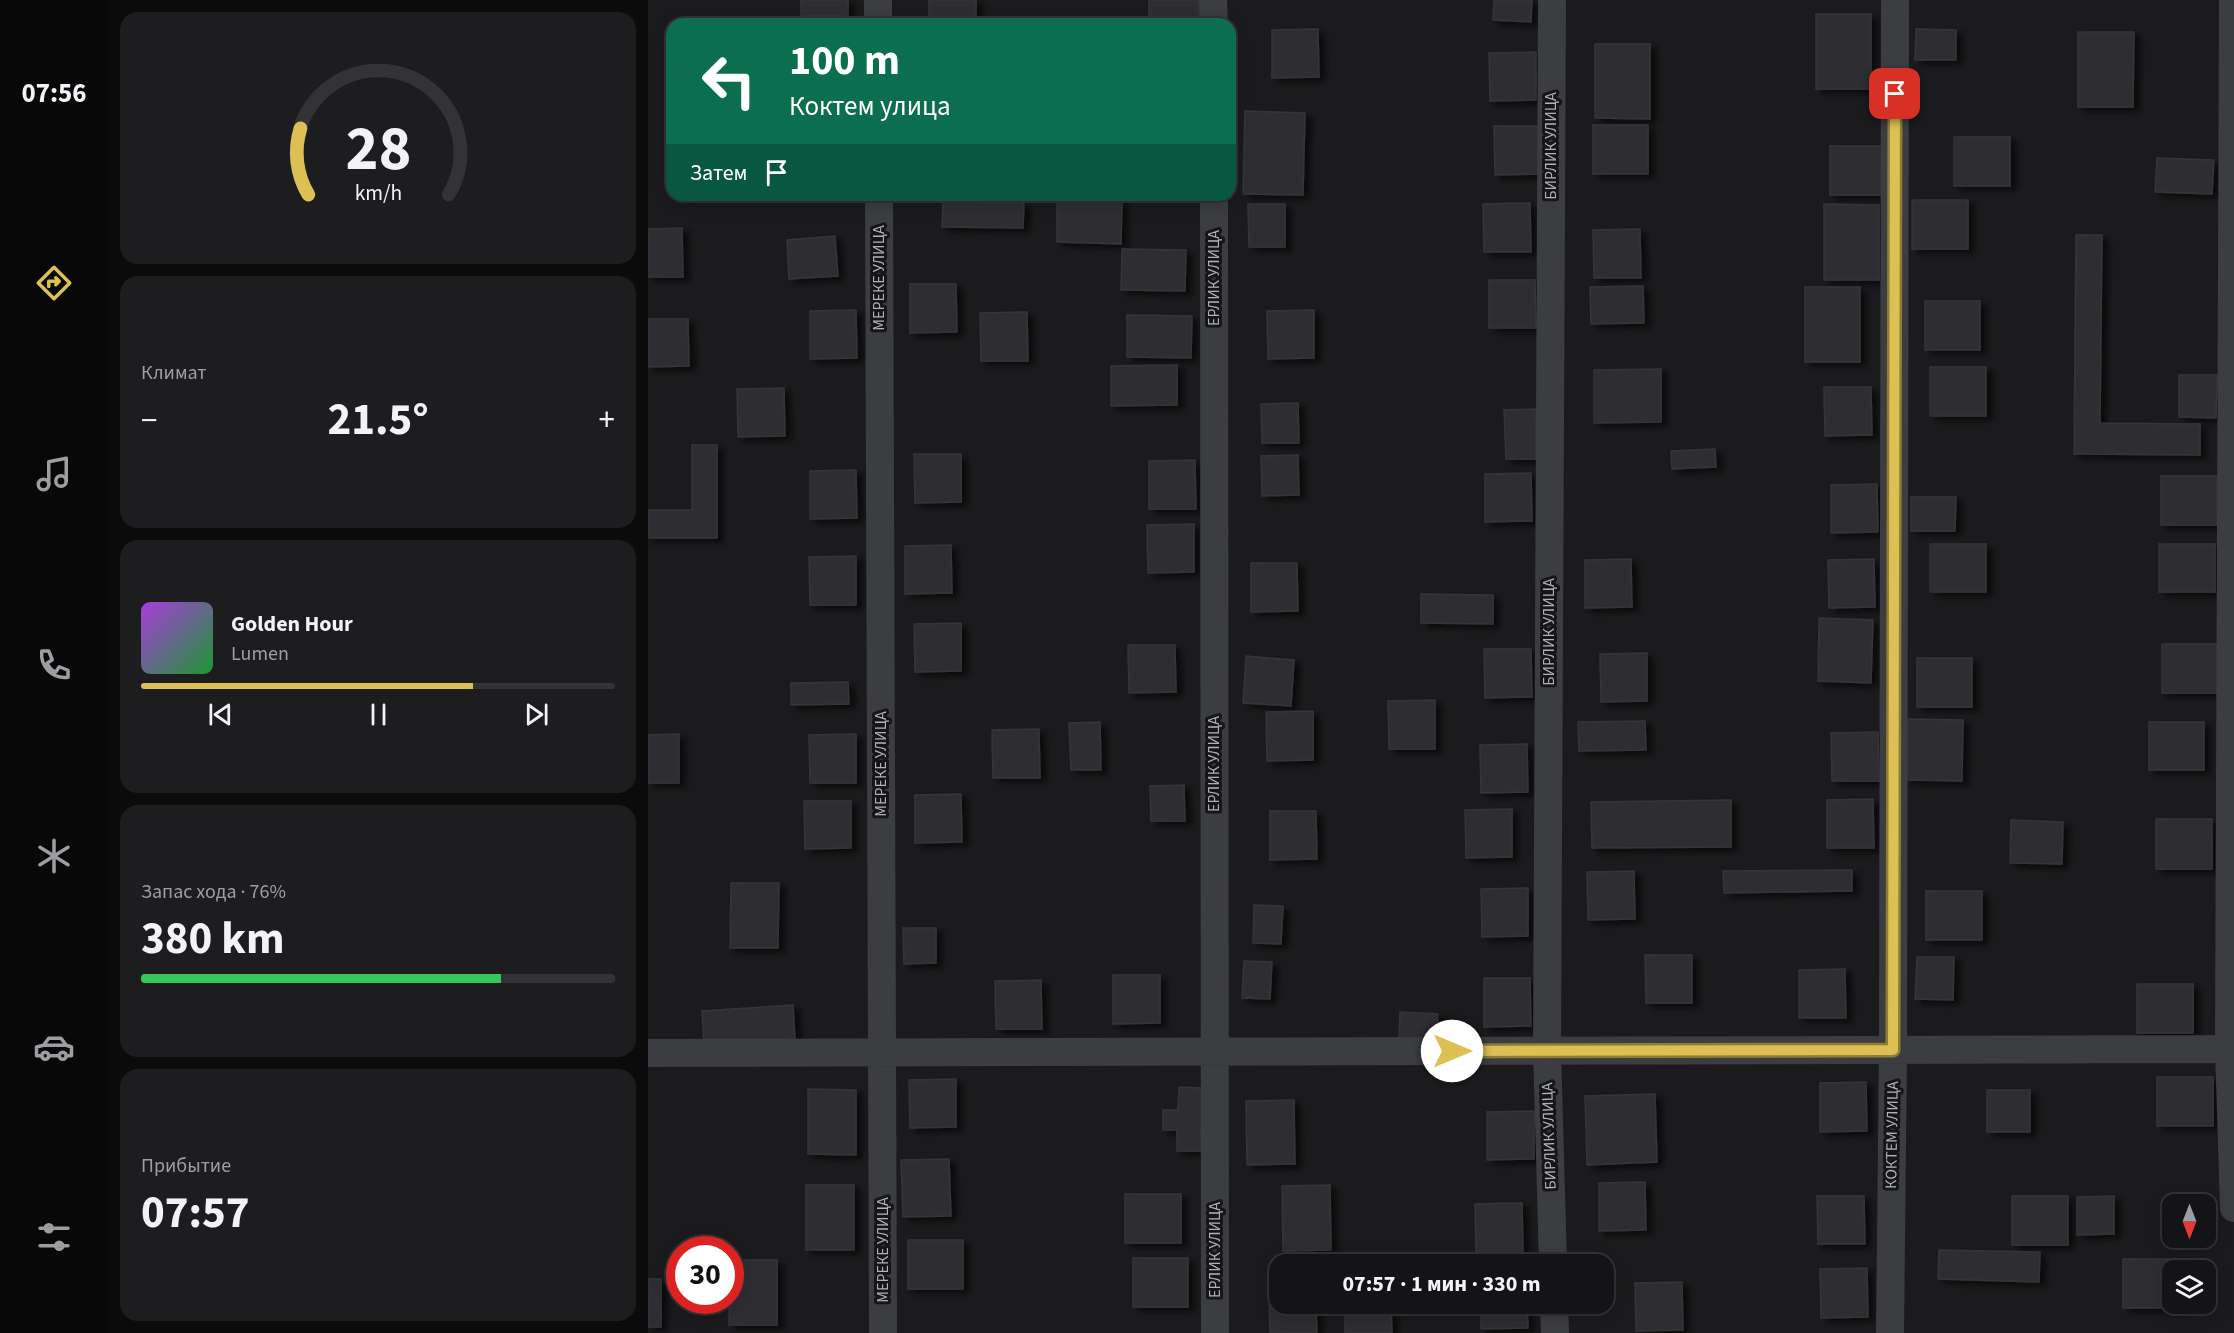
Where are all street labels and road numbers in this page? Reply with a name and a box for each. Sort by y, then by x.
street label: БИРЛИК УЛИЦА [1540,92,1562,200]
street label: МЕРЕКЕ УЛИЦА [868,225,890,331]
street label: ЕРЛИК УЛИЦА [1203,230,1225,326]
street label: БИРЛИК УЛИЦА [1538,578,1560,686]
street label: МЕРЕКЕ УЛИЦА [870,711,892,817]
street label: ЕРЛИК УЛИЦА [1203,716,1225,812]
street label: КОКТЕМ УЛИЦА [1880,1081,1904,1189]
street label: БИРЛИК УЛИЦА [1536,1082,1562,1190]
street label: МЕРЕКЕ УЛИЦА [872,1197,894,1303]
street label: ЕРЛИК УЛИЦА [1204,1202,1226,1298]

